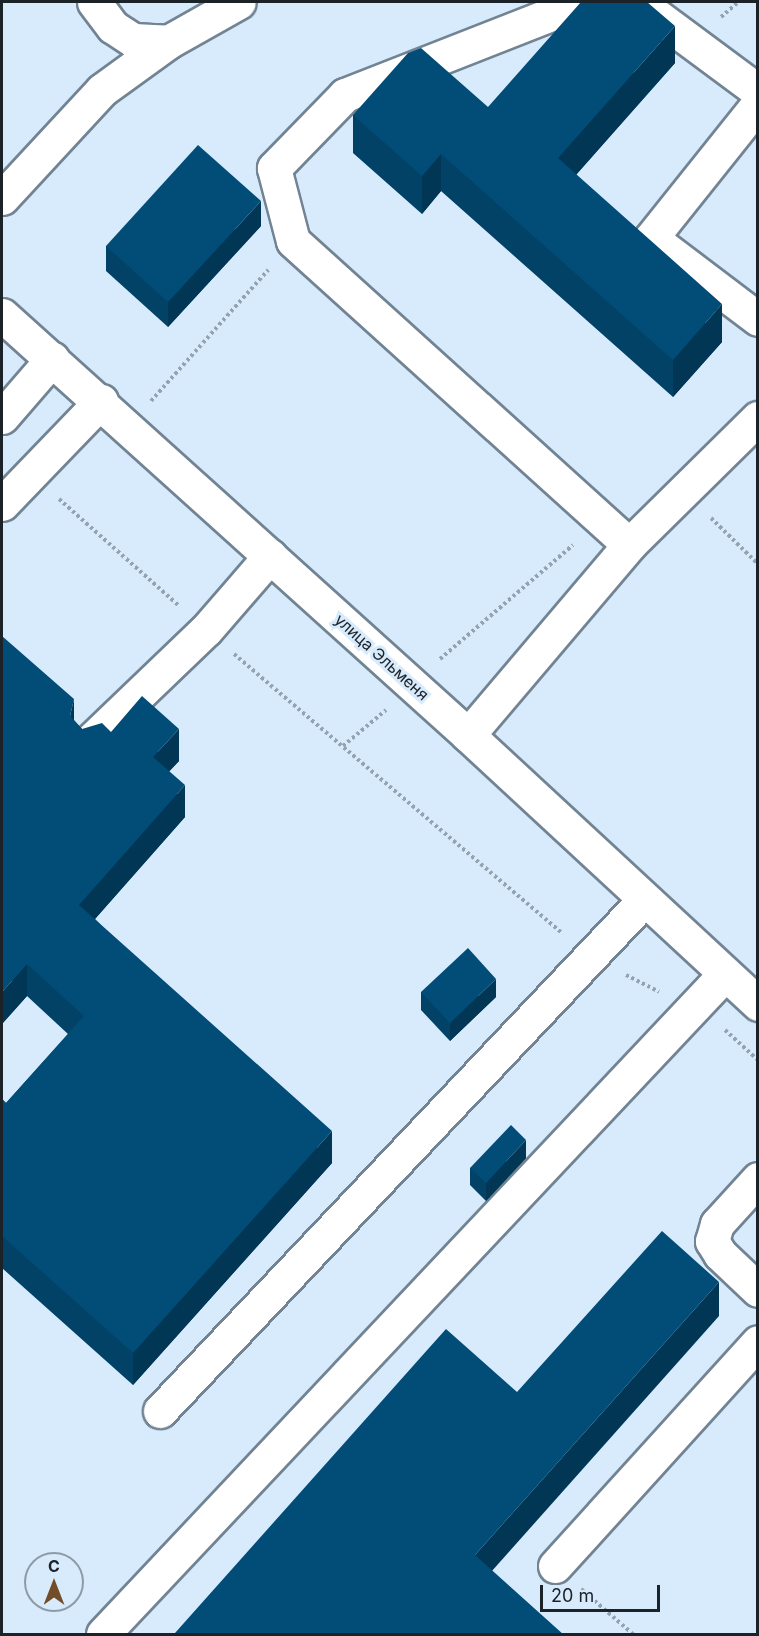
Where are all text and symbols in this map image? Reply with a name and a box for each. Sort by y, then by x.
street label: улица Эльменя [331,610,433,704]
north arrow [24,1552,84,1612]
text: С [48,1556,60,1576]
scale bar [543,1573,663,1611]
text: 20 m [551,1585,594,1606]

